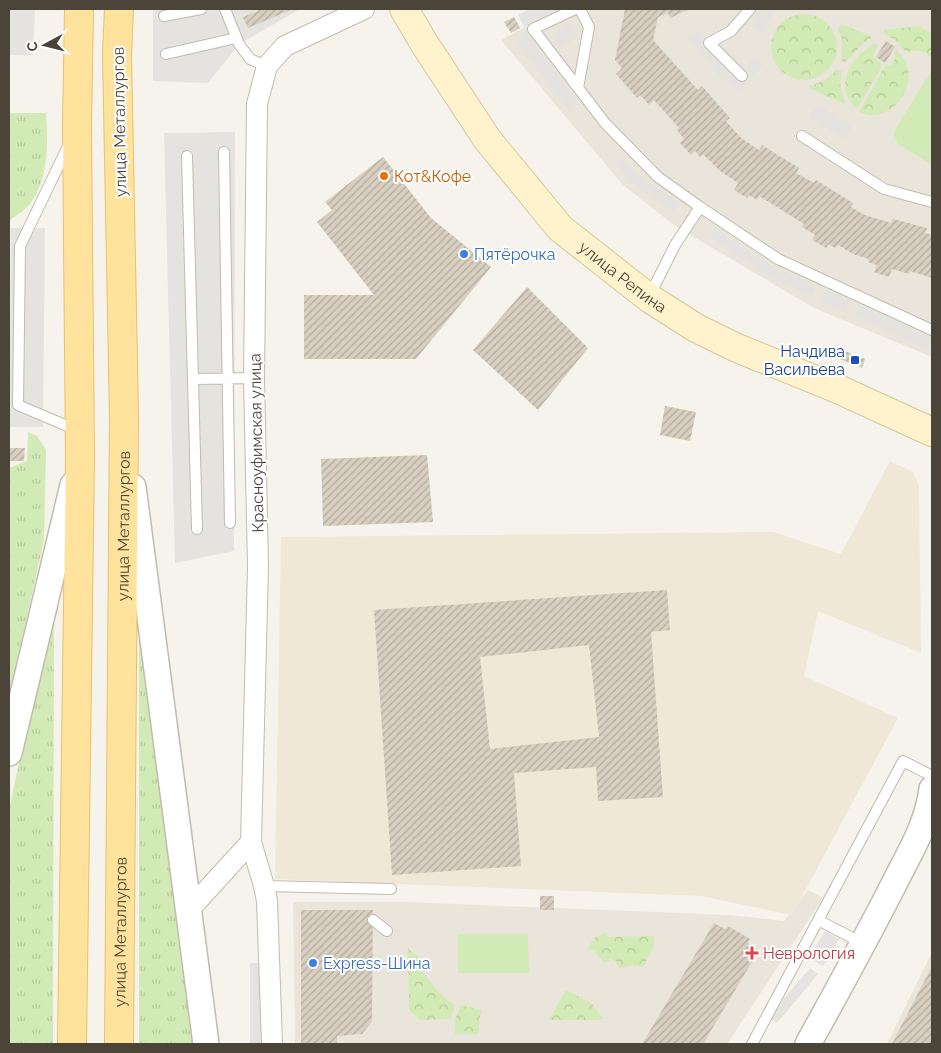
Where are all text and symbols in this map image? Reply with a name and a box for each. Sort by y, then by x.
north arrow [20,20,70,70]
text: С [24,40,41,52]
street label: улица Металлургов [109,47,130,197]
place label: Кот&Кофе [394,167,471,186]
marker: Кот&Кофе [378,170,390,182]
street label: улица Репина [575,238,670,317]
place label: Пятёрочка [474,245,555,264]
marker: Пятёрочка [458,248,470,260]
place label: Начдива Васильева [764,342,845,379]
street label: Красноуфимская улица [245,353,268,533]
marker: Начдива Васильева [849,354,861,366]
street label: улица Металлургов [114,451,134,601]
street label: улица Металлургов [110,857,130,1007]
place label: Неврология [763,944,855,963]
marker: Неврология [745,946,759,960]
place label: Express-Шина [323,954,430,973]
marker: Express-Шина [307,957,319,969]

